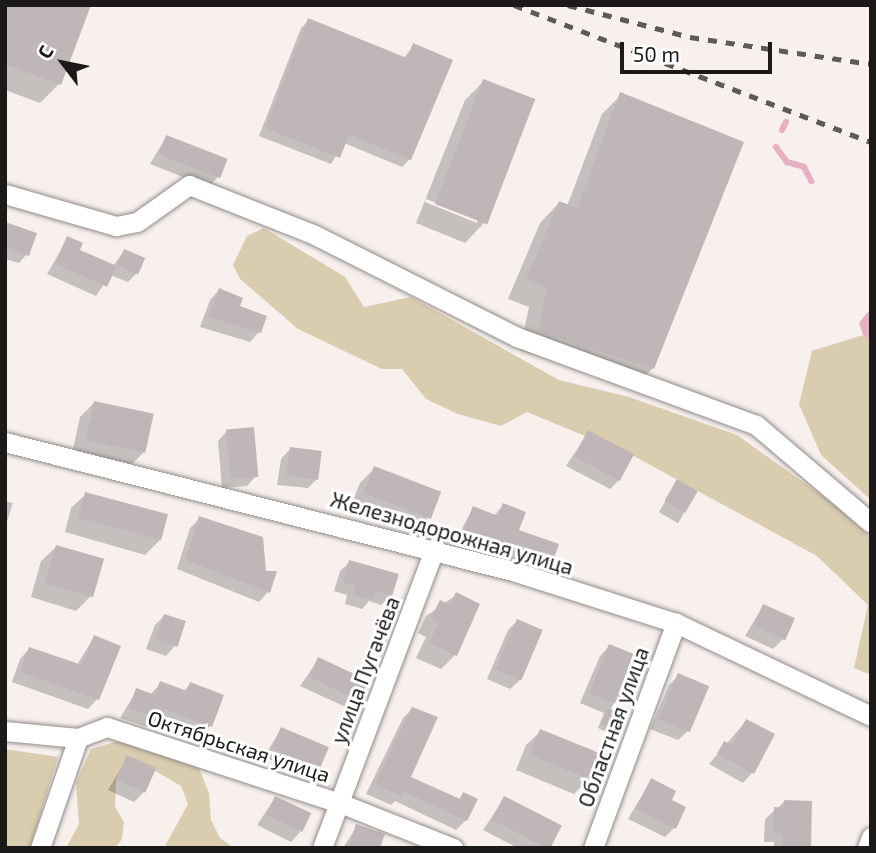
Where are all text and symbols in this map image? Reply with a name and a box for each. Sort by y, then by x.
north arrow [28,28,98,98]
scale bar [624,28,776,72]
text: С [32,41,57,62]
text: 50 m [633,41,680,66]
street label: Железнодорожная улица [328,486,576,580]
street label: улица Пугачёва [325,593,405,747]
street label: Областная улица [572,643,654,811]
street label: Октябрьская улица [145,705,333,787]

